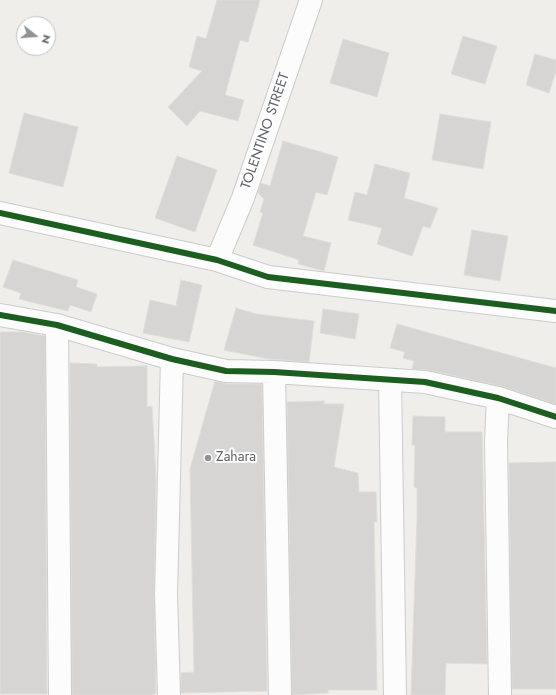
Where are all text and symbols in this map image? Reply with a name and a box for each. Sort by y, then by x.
north arrow [16,16,56,56]
text: N [38,33,55,46]
street label: TOLENTINO STREET [238,71,294,191]
place label: Zahara [216,450,256,466]
marker: Zahara [203,453,213,463]

